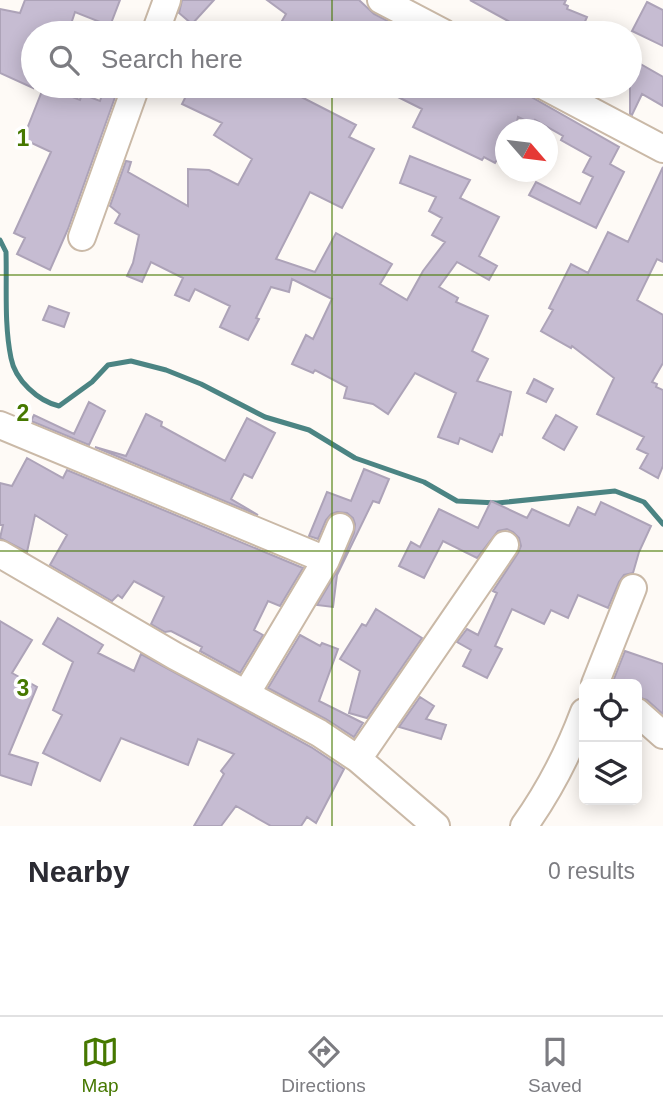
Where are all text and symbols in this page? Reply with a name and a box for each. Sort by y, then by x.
search box [21,21,642,98]
icon: search [45,41,83,79]
text: Search here [101,44,243,74]
north arrow [495,119,558,182]
text: 1 [17,125,30,151]
text: 2 [17,400,29,426]
text: 3 [17,675,29,701]
map controls [579,679,642,805]
button: locate [579,679,642,742]
button: layers [579,742,642,805]
text: Nearby [28,855,130,888]
text: 0 results [548,858,635,884]
tab: Map [81,1033,119,1097]
tab: Directions [281,1033,366,1097]
tab: Saved [528,1033,582,1097]

